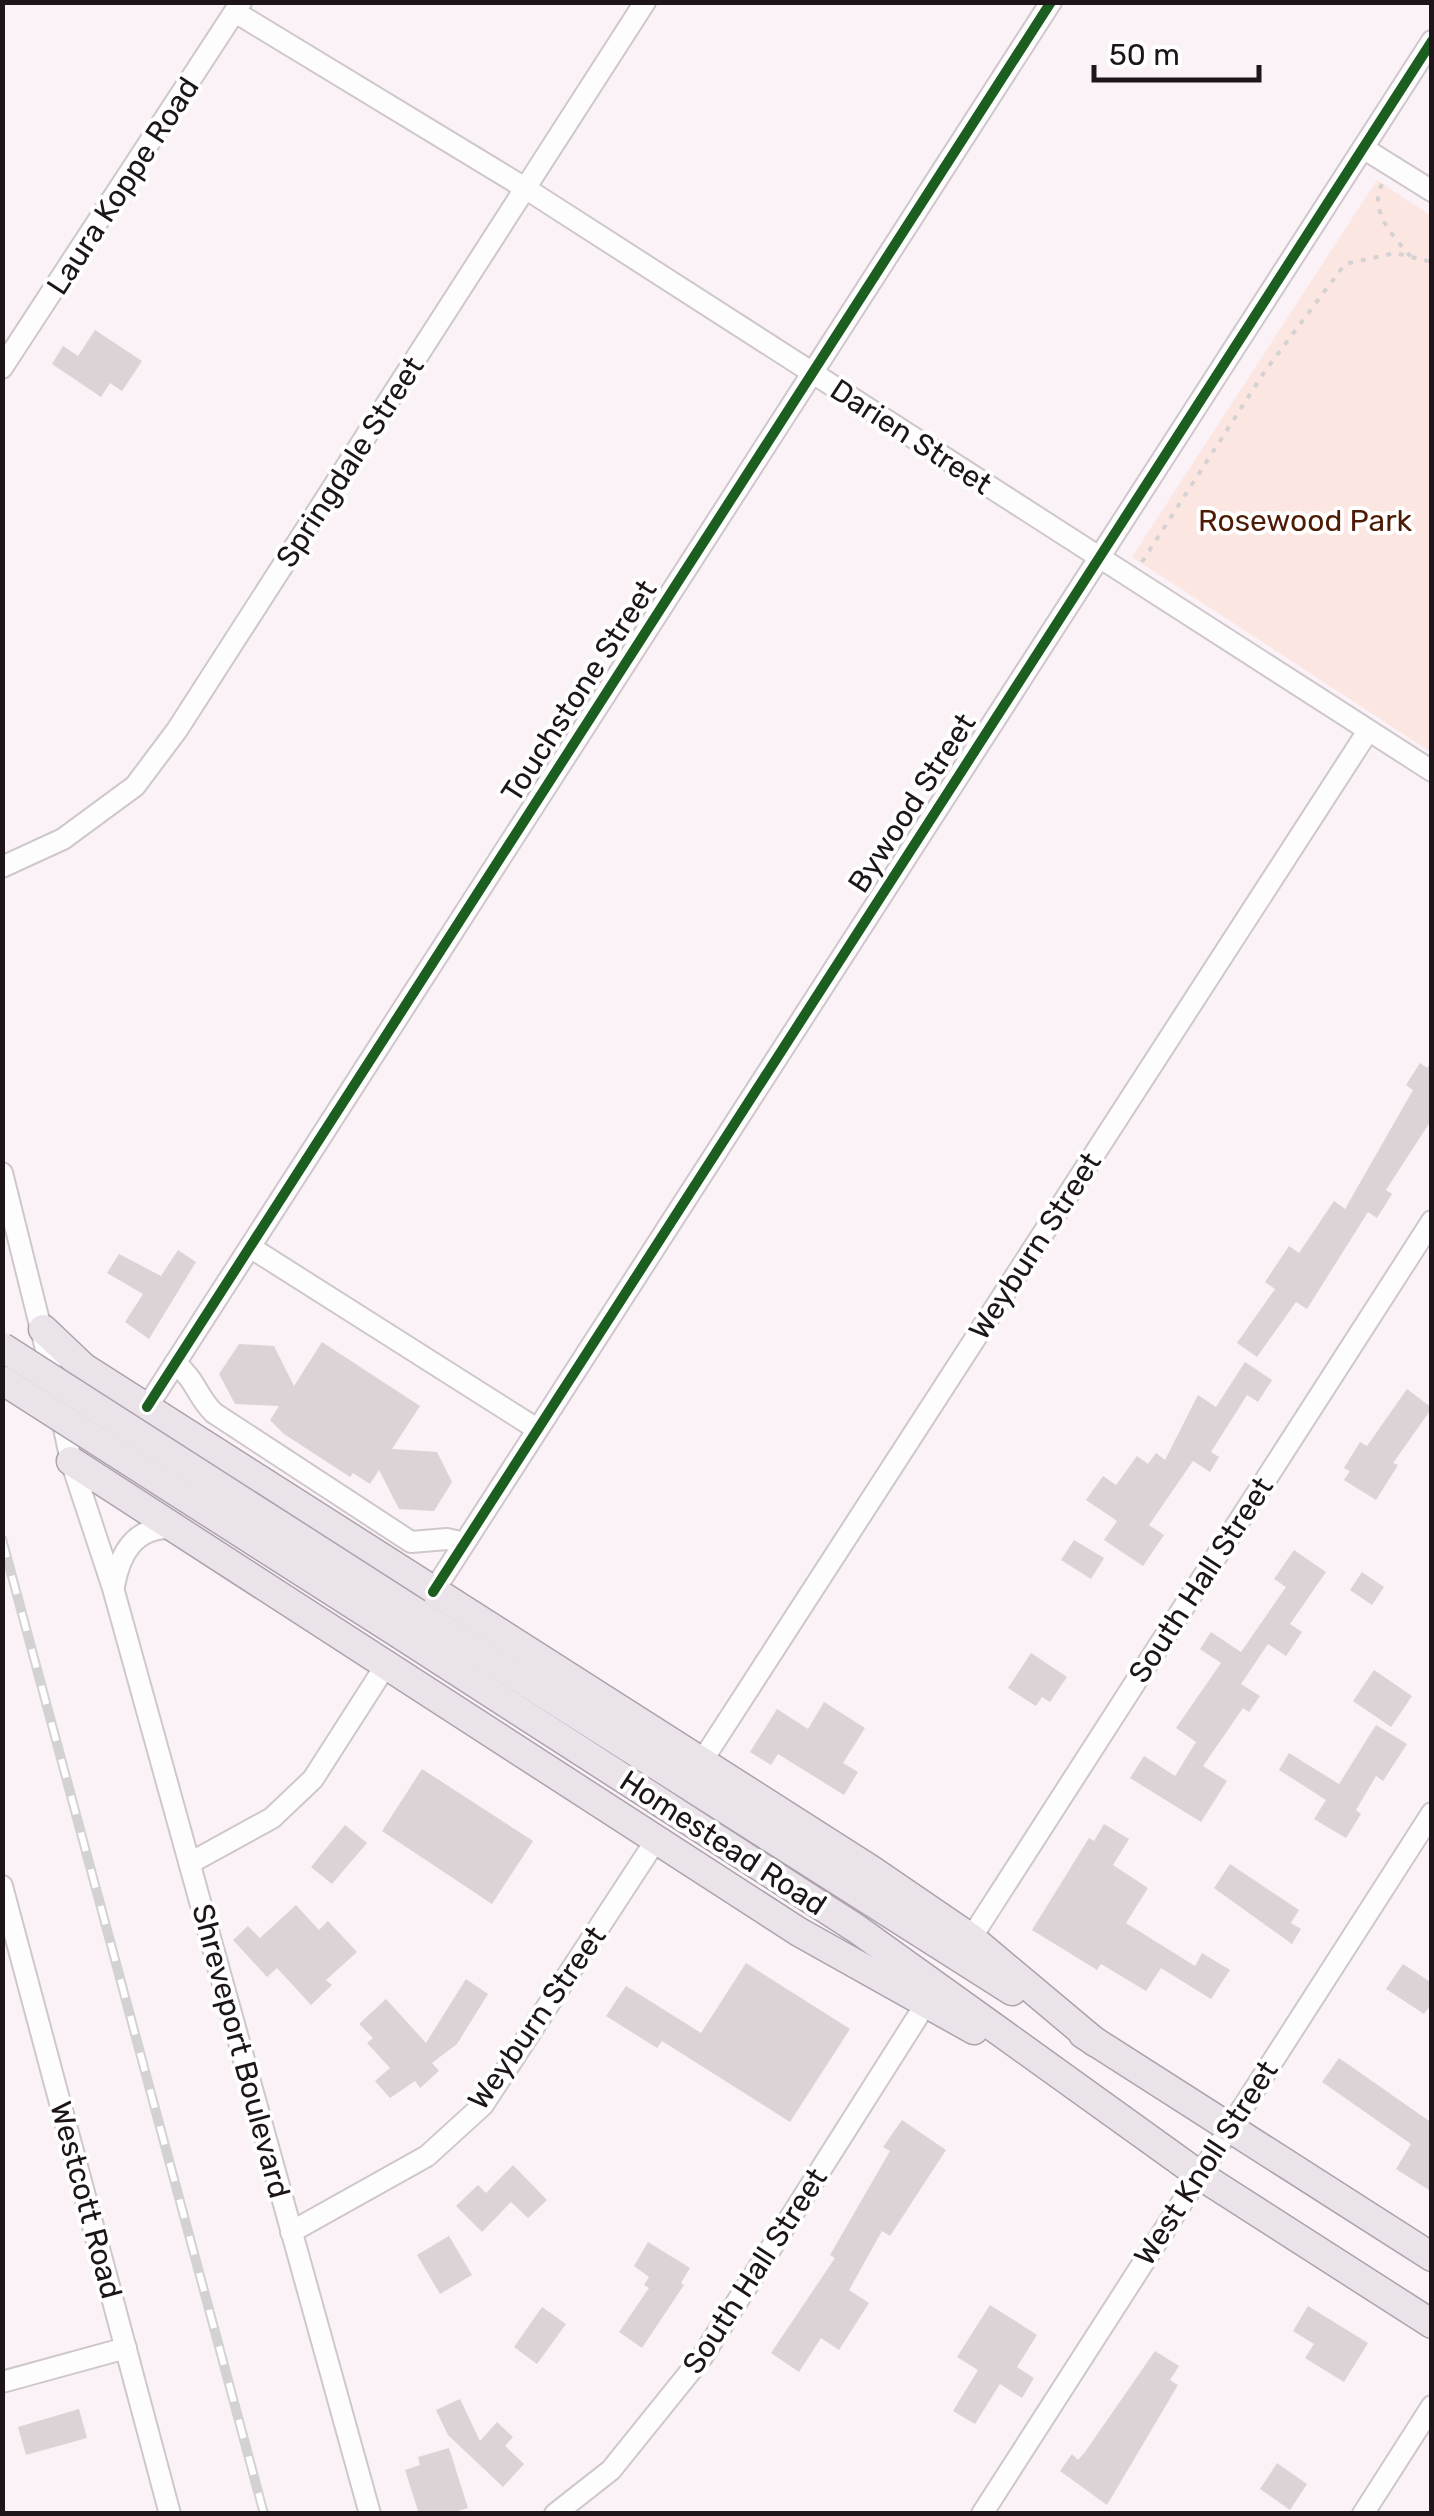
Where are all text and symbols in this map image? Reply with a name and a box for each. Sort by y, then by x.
scale bar [1094,20,1259,82]
text: 50 m [1109,37,1180,73]
street label: Laura Koppe Road [39,71,207,301]
street label: Springdale Street [268,350,432,574]
street label: Darien Street [824,372,999,503]
park label: Rosewood Park [1198,503,1413,539]
street label: Touchstone Street [494,573,664,809]
street label: Bywood Street [841,706,984,899]
street label: Weyburn Street [961,1145,1109,1346]
street label: South Hall Street [1121,1470,1281,1690]
street label: Homestead Road [613,1763,833,1923]
street label: Shreveport Boulevard [184,1900,298,2202]
street label: Weyburn Street [460,1919,614,2117]
street label: West Knoll Street [1126,2054,1286,2272]
street label: Westcott Road [42,2097,130,2303]
street label: South Hall Street [675,2161,835,2381]

